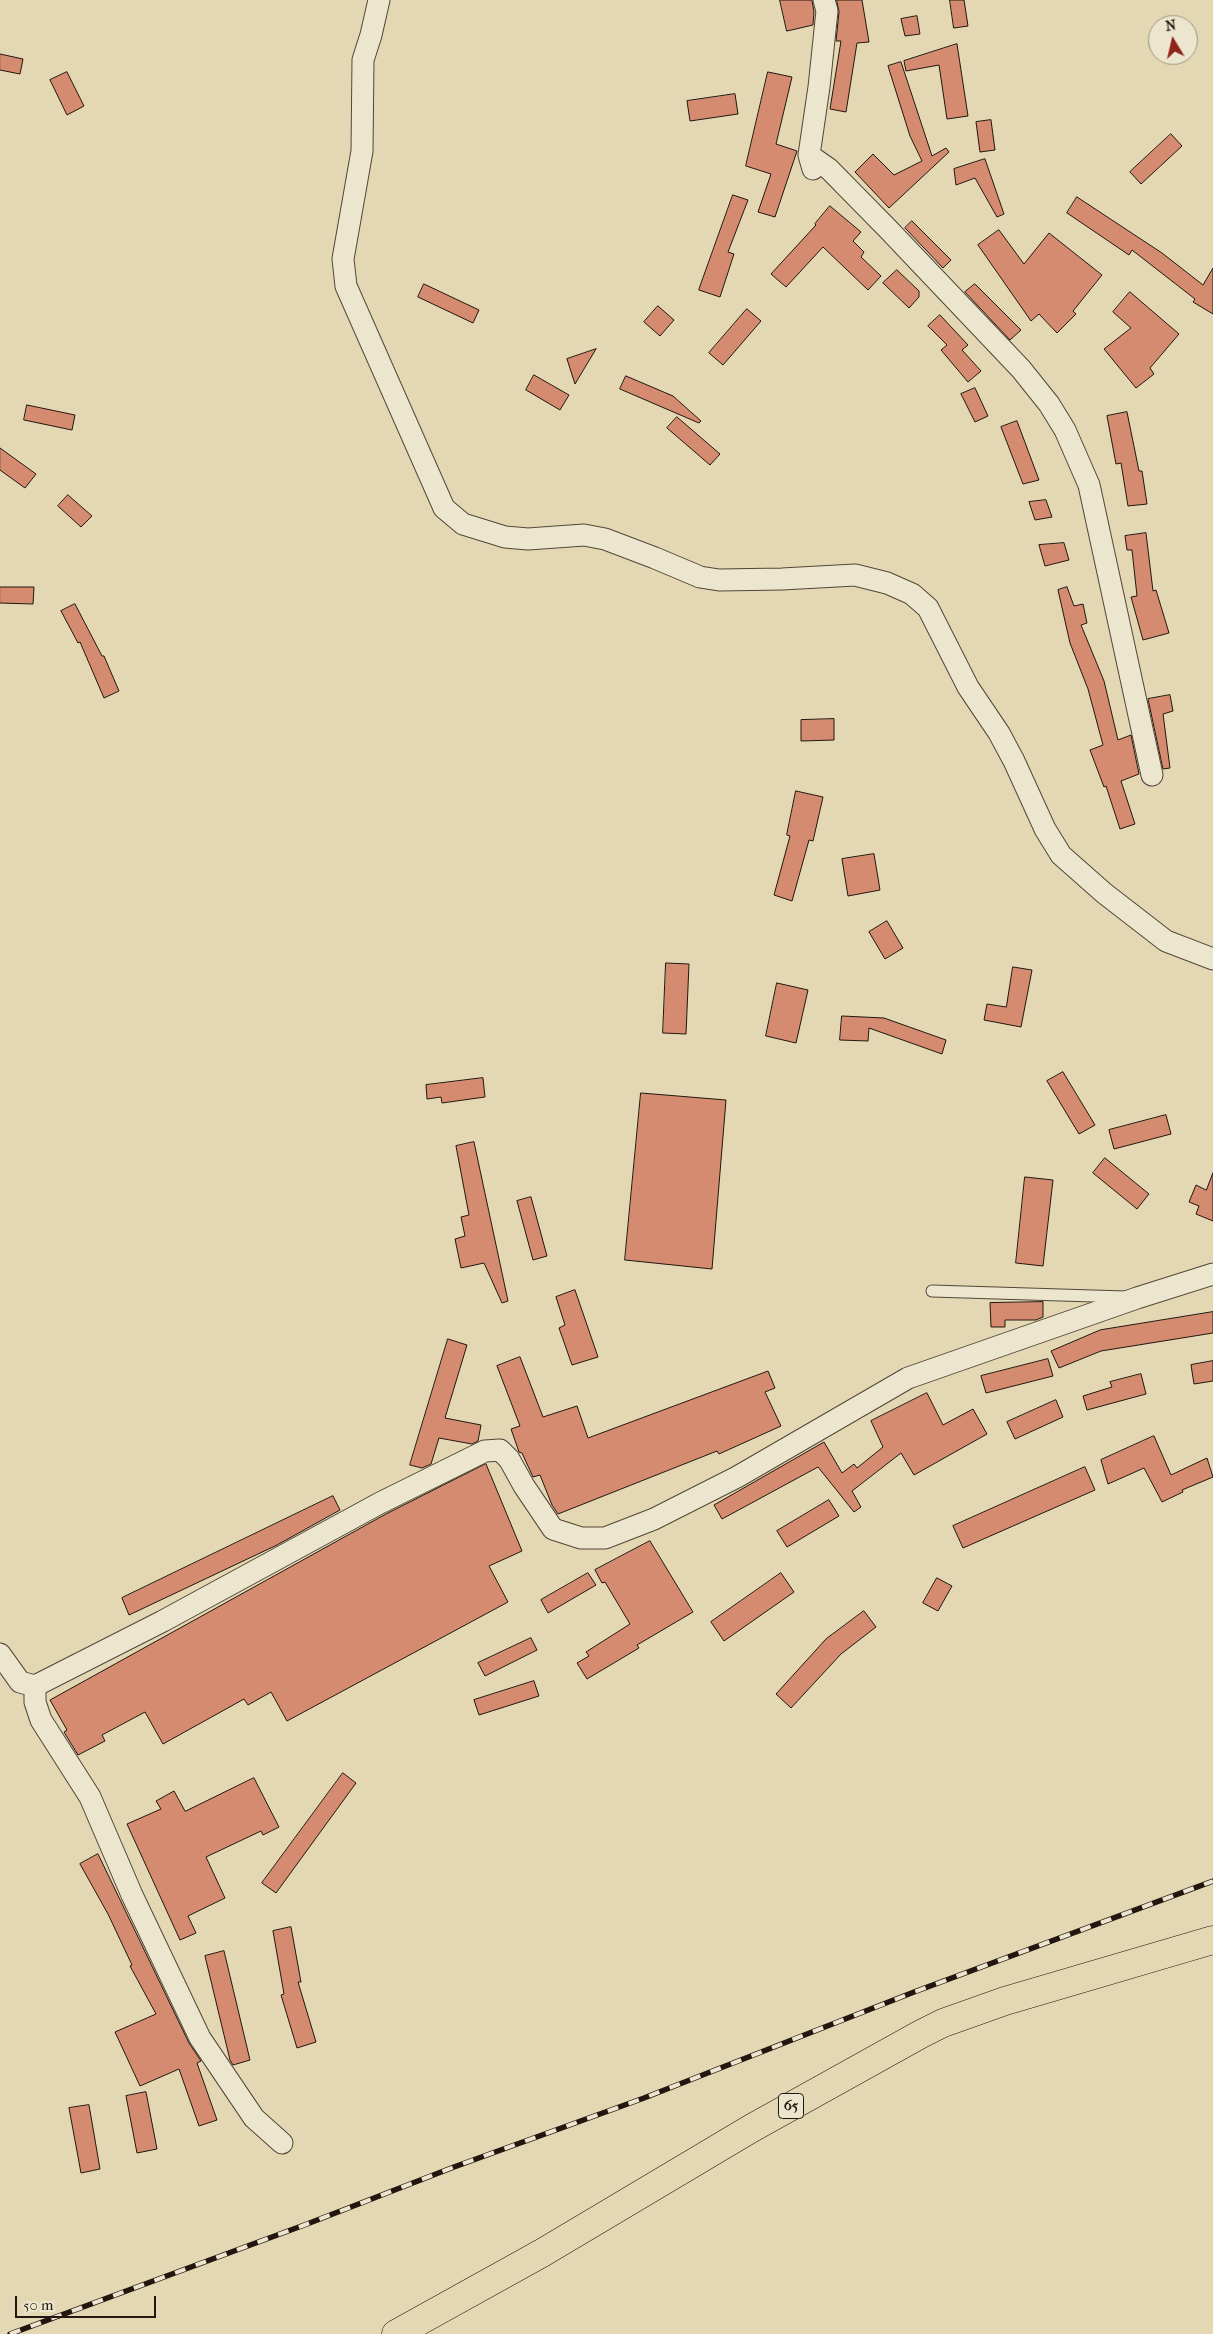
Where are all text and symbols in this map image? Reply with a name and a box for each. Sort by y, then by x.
north arrow [1148,15,1198,65]
text: N [1164,16,1177,35]
road number: 65 [778,2094,804,2118]
scale bar [18,2286,159,2318]
text: 50 m [23,2296,53,2314]

